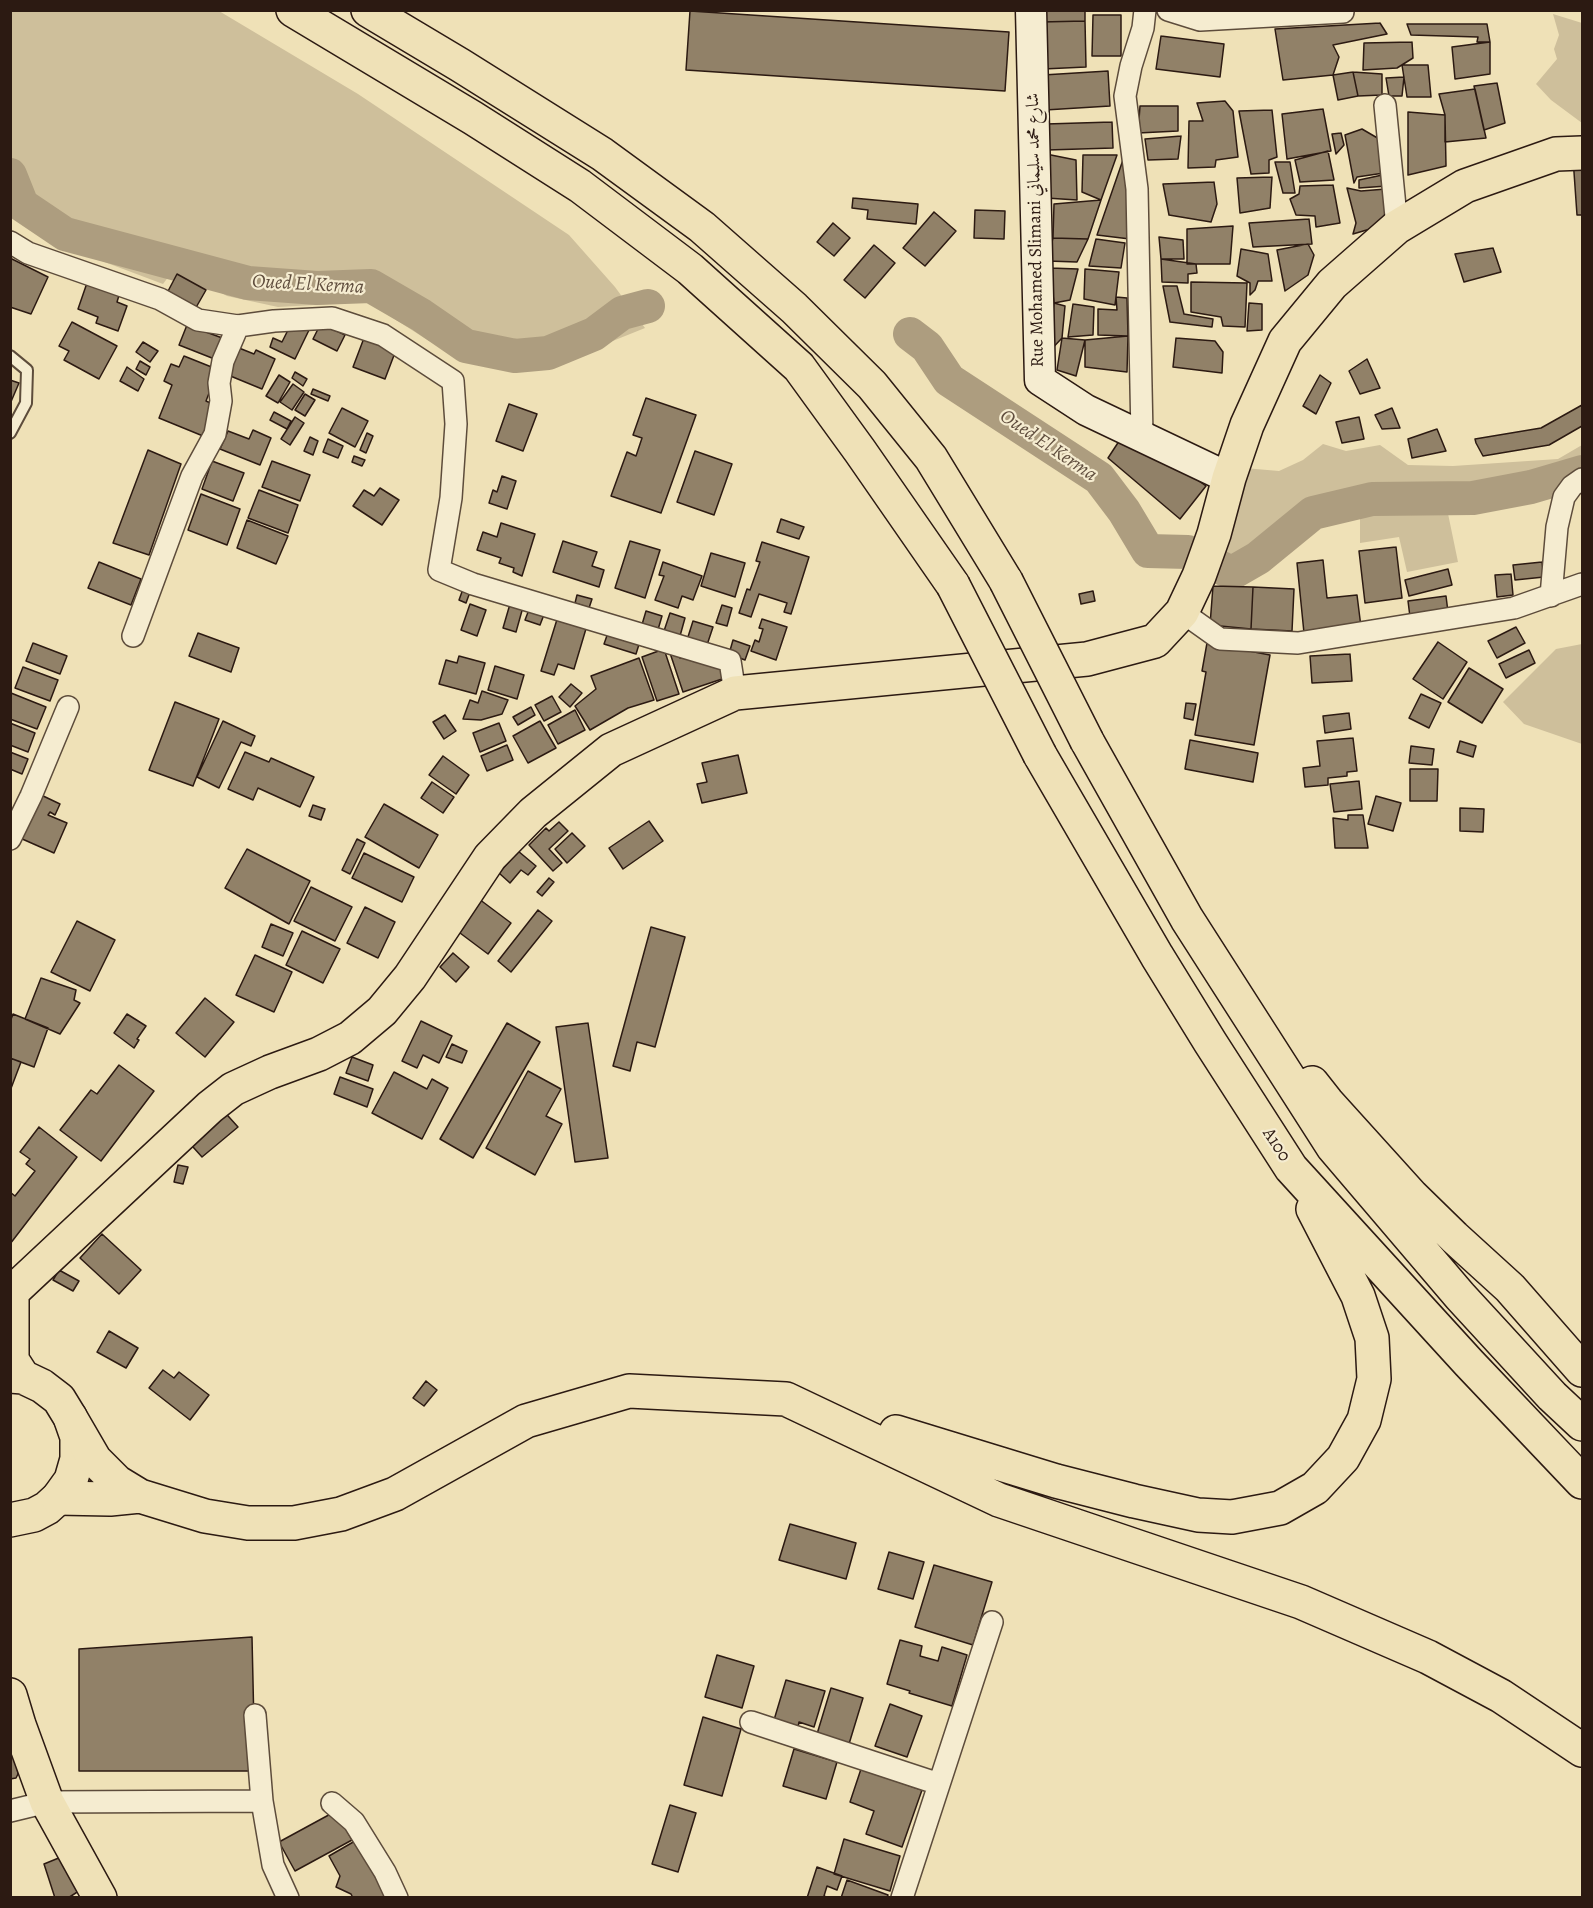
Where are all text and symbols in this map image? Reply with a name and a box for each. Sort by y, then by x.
street label: Rue Mohamed Slimani شارع محمد سليماني [1023,93,1049,367]
water label: Oued El Kerma [251,270,365,300]
water label: Oued El Kerma [995,405,1101,487]
street label: A100 [1257,1124,1295,1166]

